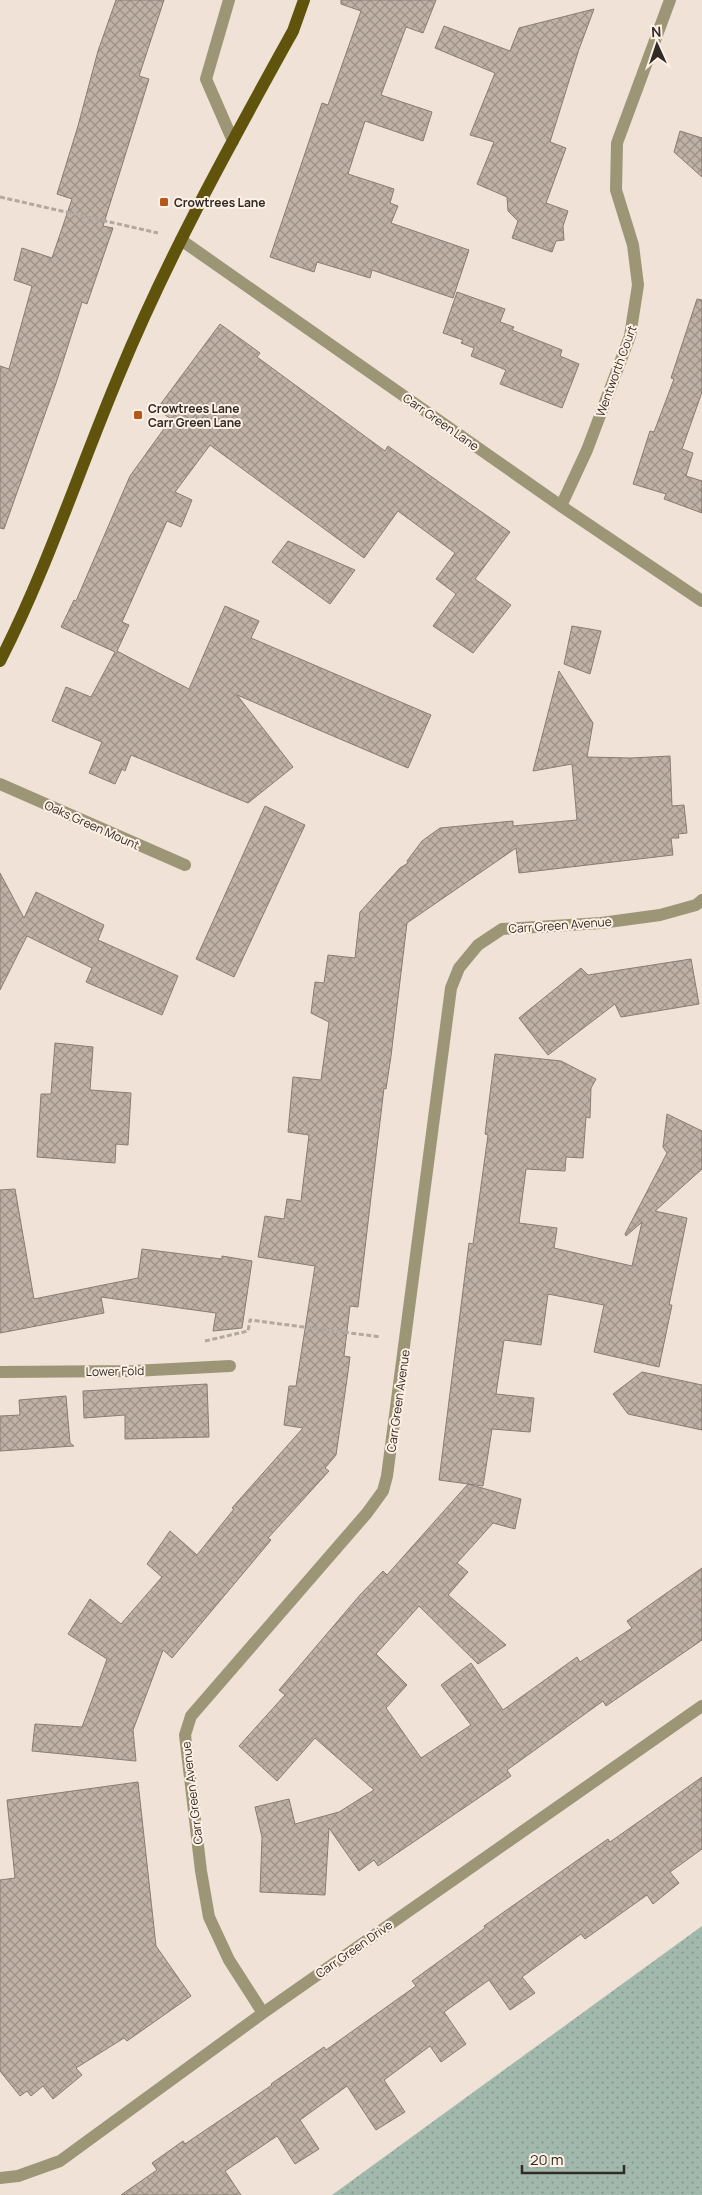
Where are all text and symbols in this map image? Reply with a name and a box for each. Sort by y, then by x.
north arrow [632,20,682,70]
text: N [651,22,662,41]
place label: Crowtrees Lane [174,194,266,211]
marker: Crowtrees Lane [158,196,170,208]
street label: Wentworth Court [592,323,640,419]
street label: Carr Green Lane [400,389,482,455]
place label: Crowtrees Lane Carr Green Lane [148,400,241,431]
marker: Crowtrees Lane Carr Green Lane [132,409,144,421]
street label: Oaks Green Mount [42,796,142,854]
street label: Carr Green Avenue [508,913,612,937]
street label: Carr Green Avenue [382,1349,414,1453]
street label: Lower Fold [86,1362,144,1380]
street label: Carr Green Avenue [177,1741,207,1845]
street label: Carr Green Drive [312,1916,396,1982]
scale bar [522,2142,624,2174]
text: 20 m [530,2149,563,2170]

